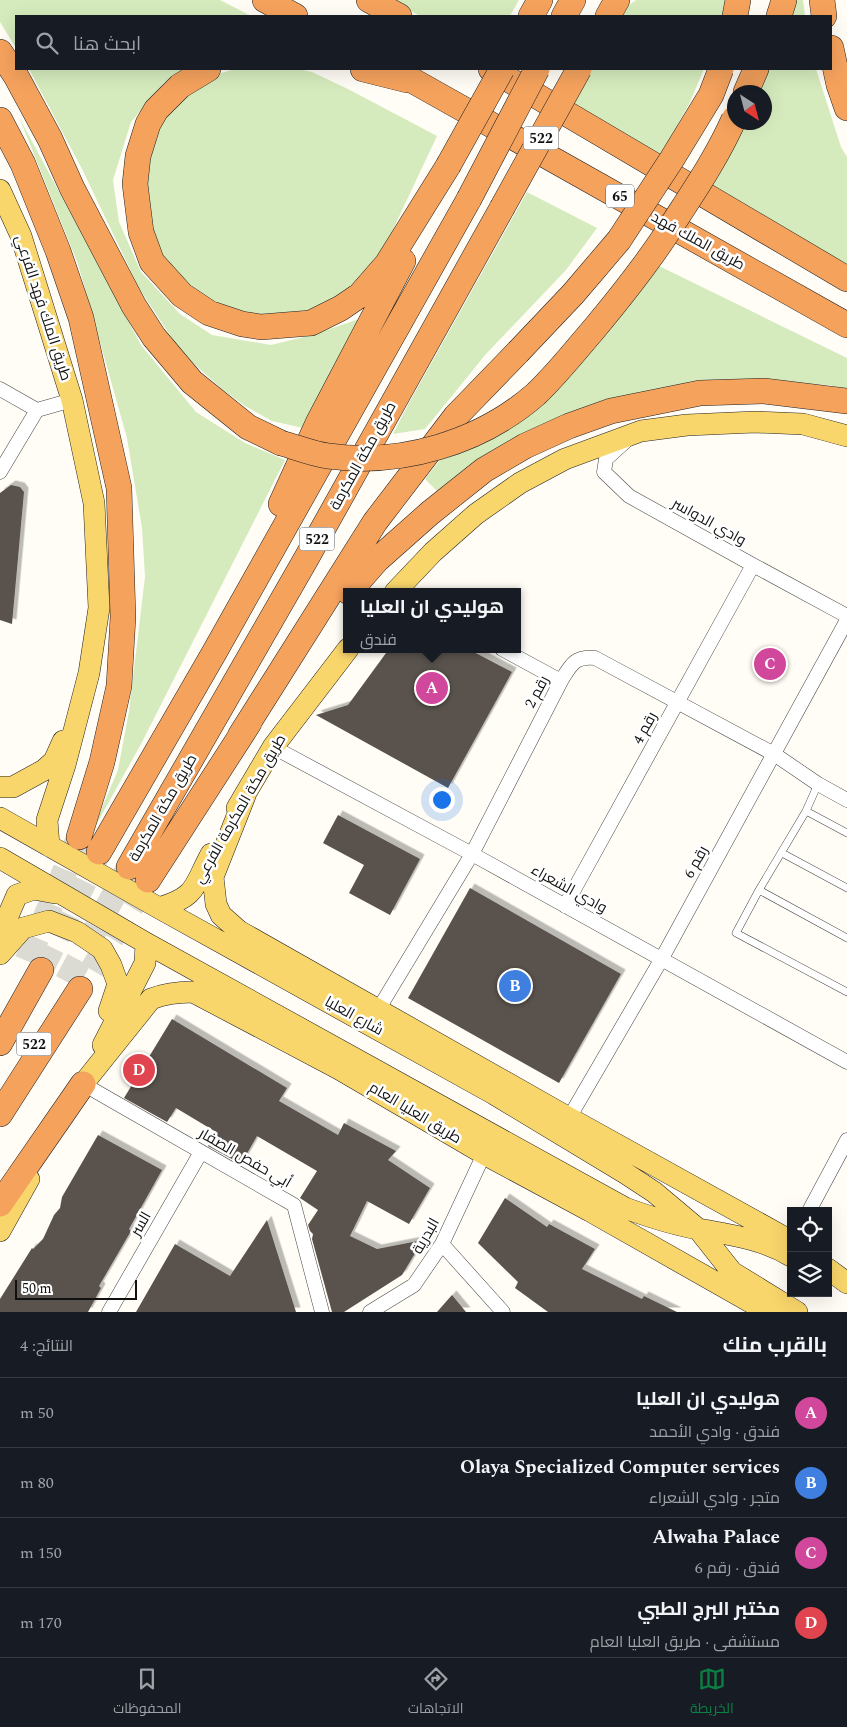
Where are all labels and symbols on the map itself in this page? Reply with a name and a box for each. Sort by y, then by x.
north arrow [727,85,772,130]
road number: 522 [524,126,558,150]
road number: 65 [606,185,634,208]
street label: طريق الملك فهد [647,206,749,276]
street label: طريق الملك فهد الفرعي [9,232,77,384]
street label: طريق مكة المكرمة [324,398,402,514]
street label: وادي الدواسر [667,492,750,552]
road number: 522 [300,528,334,550]
pin: C [754,645,786,683]
pin: A [416,669,448,707]
street label: رقم 2 [519,672,555,712]
street label: رقم 4 [627,707,663,749]
street label: طريق مكة المكرمة الفرعي [188,730,292,888]
street label: طريق مكة المكرمة [123,750,203,866]
your location [429,787,455,813]
street label: رقم 6 [678,841,714,883]
street label: وادي الشعراء [527,859,611,919]
pin: B [499,967,531,1005]
street label: شارع العليا [320,990,388,1042]
road number: 522 [16,1032,52,1056]
pin: D [123,1051,155,1089]
street label: طريق العليا العام [364,1076,466,1150]
street label: أبي حفص الصفار [193,1122,296,1194]
street label: السر [124,1207,157,1242]
street label: البدرية [406,1214,446,1258]
scale bar [15,1277,138,1300]

